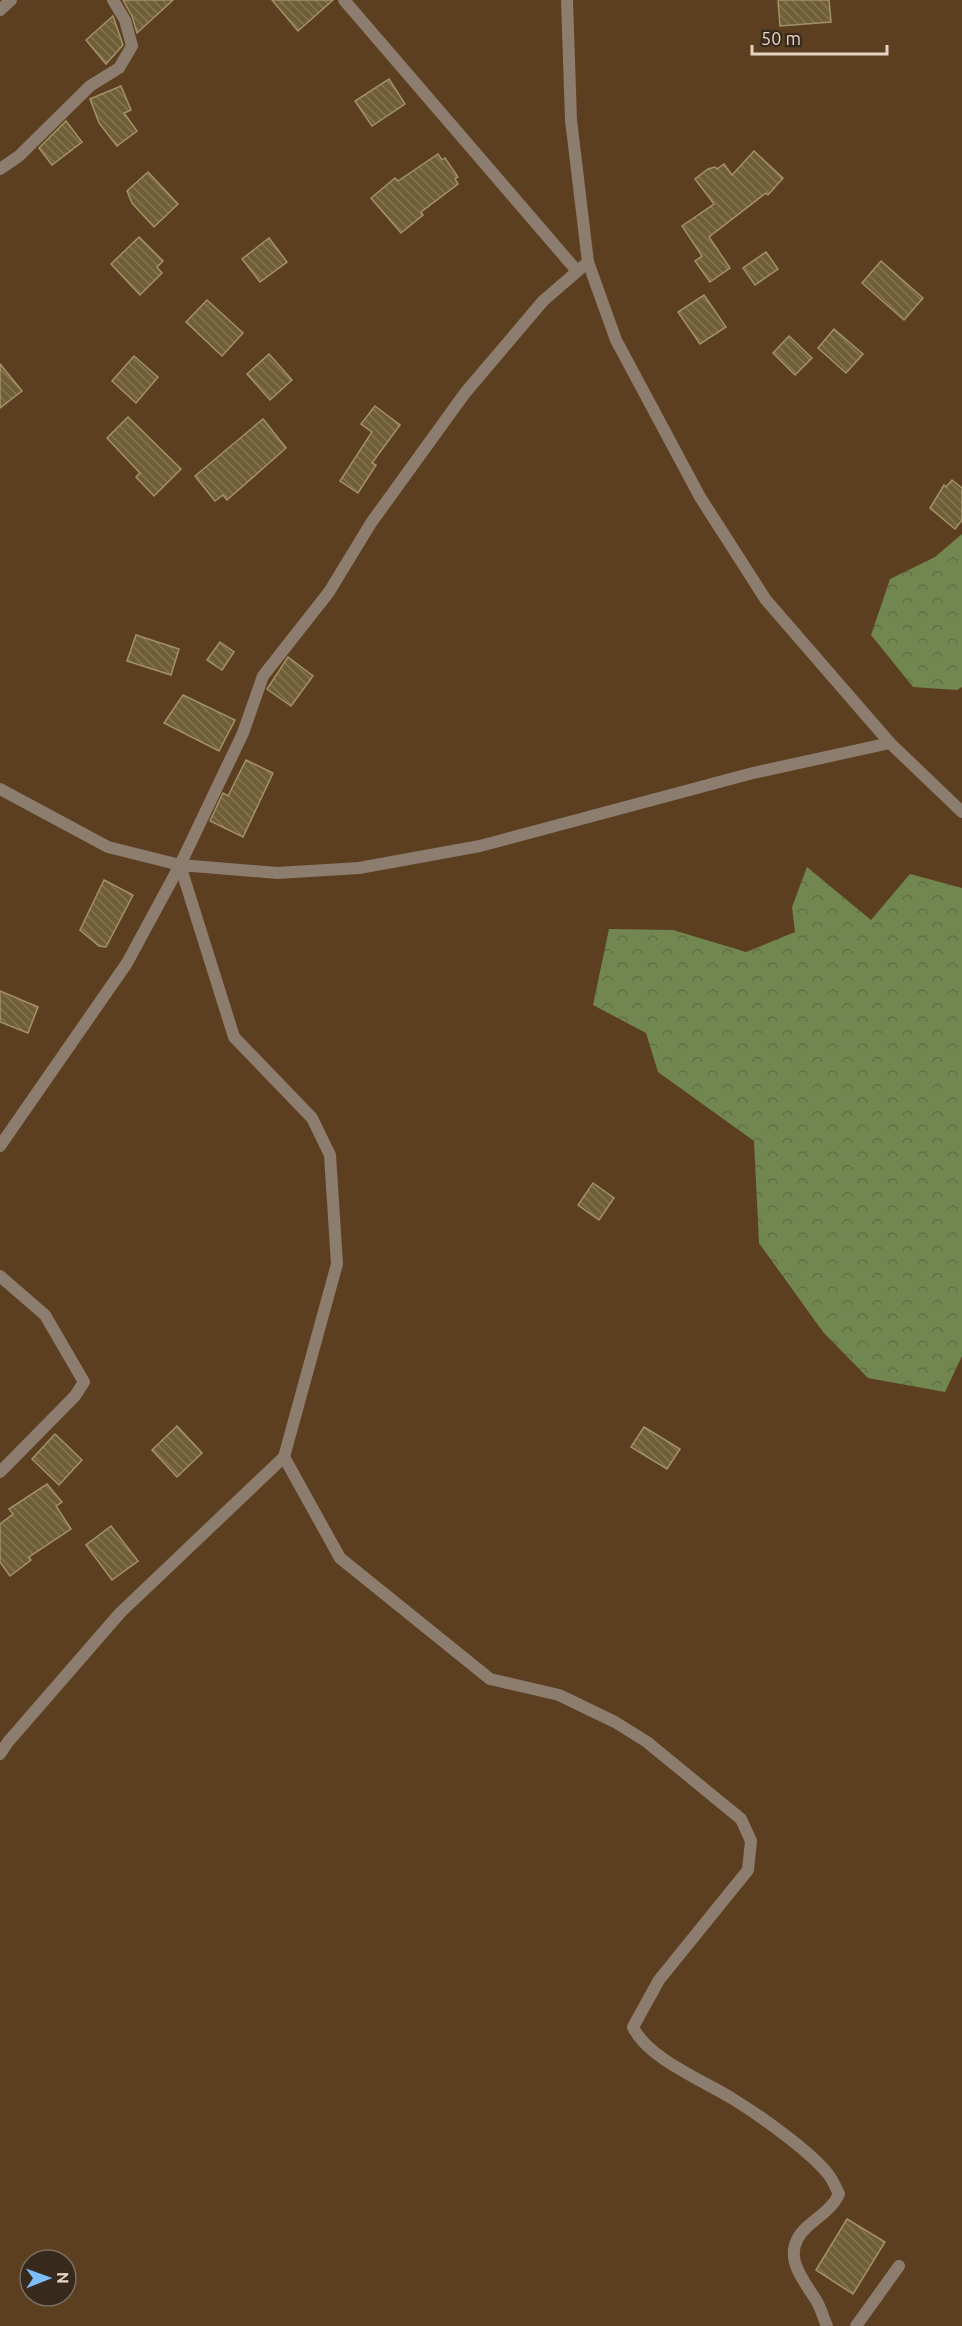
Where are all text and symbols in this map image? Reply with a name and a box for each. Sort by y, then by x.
scale bar [752,18,887,56]
text: 50 m [761,28,801,48]
north arrow [18,2248,78,2308]
text: N [54,2272,72,2284]

